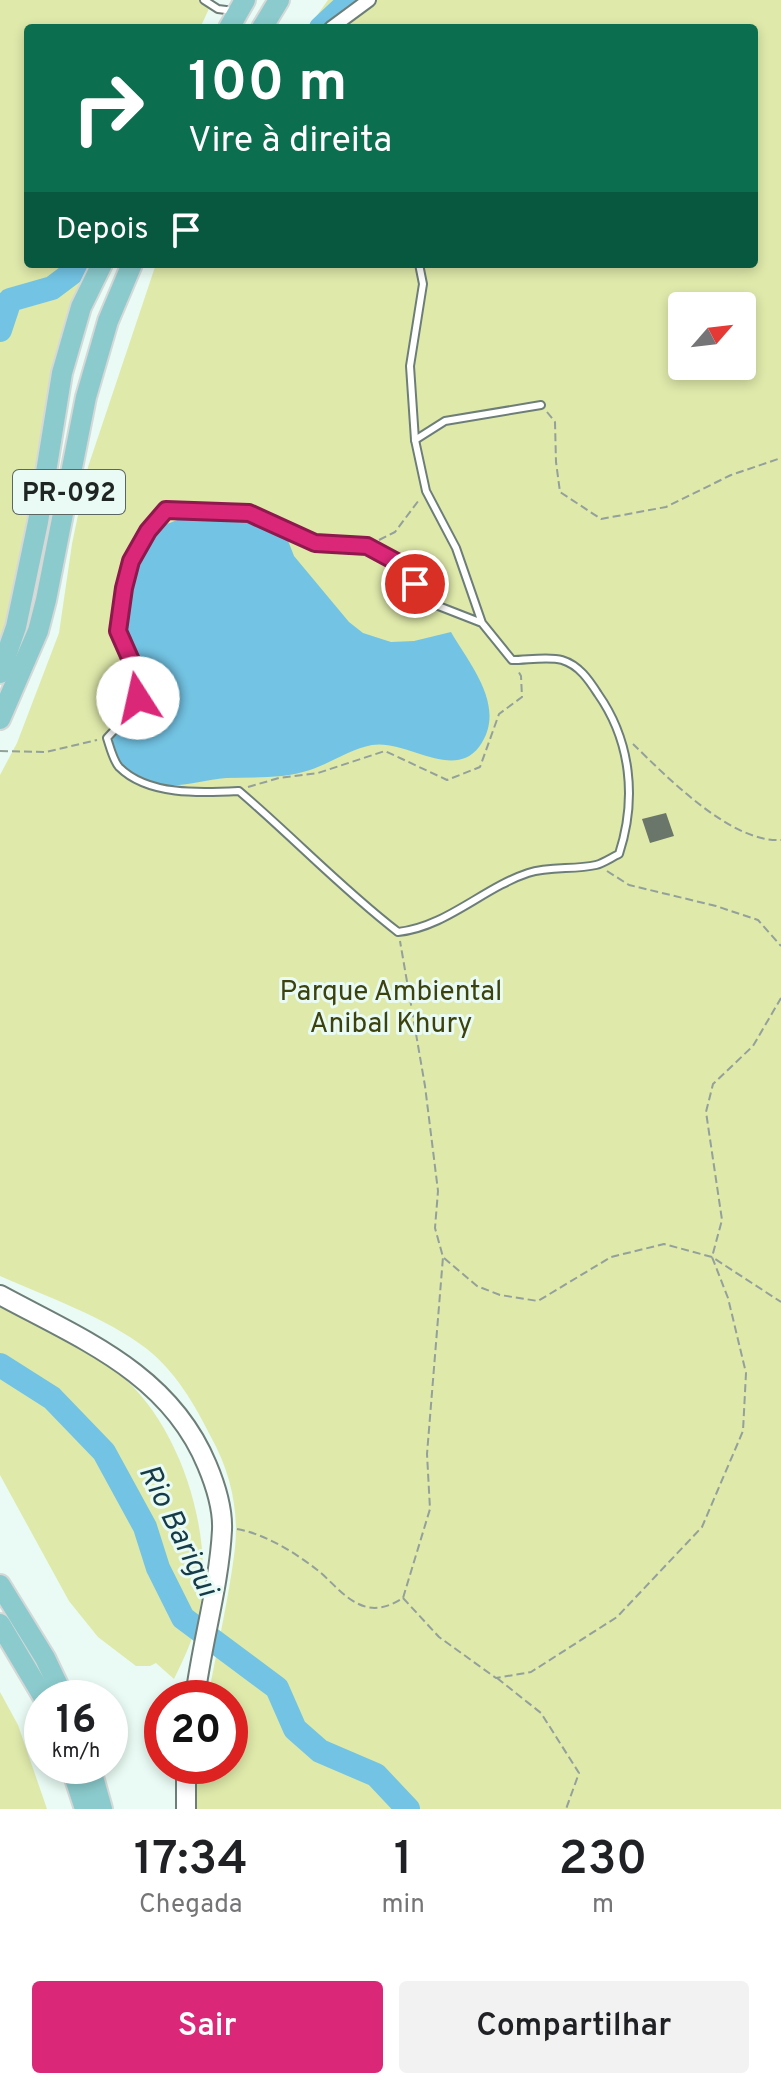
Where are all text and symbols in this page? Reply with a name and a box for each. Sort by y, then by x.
text: 100 m [188,50,347,120]
icon: right [56,56,160,160]
text: Vire à direita [188,119,392,165]
icon: arrive [164,208,208,252]
text: Depois [56,212,148,249]
north arrow [668,292,756,380]
map controls [668,292,756,380]
road number: PR-092 [13,470,125,514]
pin [381,550,449,618]
icon: arrive [393,562,437,606]
position arrow [96,656,180,740]
park label: Parque Ambiental Anibal Khury [280,975,502,1043]
water label: Rio Barigui [129,1459,225,1605]
speed limit sign: 20 [144,1680,248,1784]
text: 16 [56,1697,96,1747]
text: km/h [52,1739,100,1765]
text: 17:34 [134,1831,248,1891]
text: 1 [394,1831,413,1891]
text: 230 [558,1831,647,1891]
text: Chegada [139,1889,243,1922]
text: min [382,1889,425,1922]
text: m [592,1889,614,1922]
button: Sair [32,1981,383,2073]
button: Compartilhar [399,1981,749,2073]

